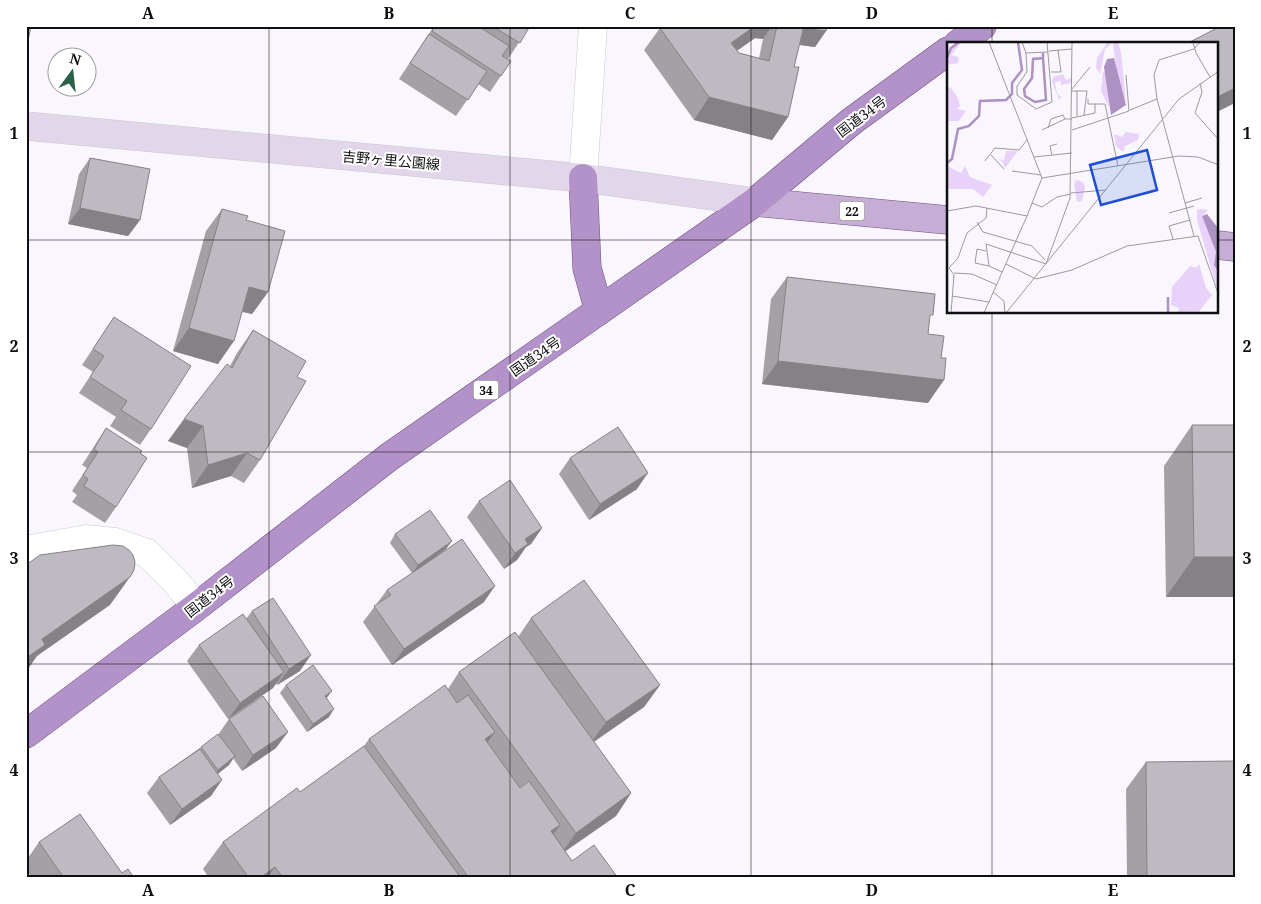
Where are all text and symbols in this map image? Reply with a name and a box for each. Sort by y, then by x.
text: A [142,2,155,24]
text: B [384,2,395,24]
text: C [625,2,636,24]
text: D [866,2,878,24]
text: E [1108,2,1118,24]
inset map [947,42,1218,314]
north arrow [48,48,98,98]
text: N [68,48,83,70]
street label: 国道34号 [832,91,890,141]
text: 1 [9,122,19,144]
text: 1 [1242,122,1252,144]
street label: 吉野ヶ里公園線 [341,146,441,174]
road number: 22 [840,202,864,220]
street label: 国道34号 [506,332,564,380]
text: 2 [9,335,19,357]
text: 2 [1242,335,1252,357]
road number: 34 [474,380,498,400]
text: 3 [9,547,19,569]
text: 3 [1242,547,1252,569]
street label: 国道34号 [180,571,238,621]
text: 4 [9,759,19,781]
text: 4 [1242,759,1252,781]
text: A [142,879,155,901]
text: B [384,879,395,901]
text: C [625,879,636,901]
text: D [866,879,878,901]
text: E [1108,879,1118,901]

